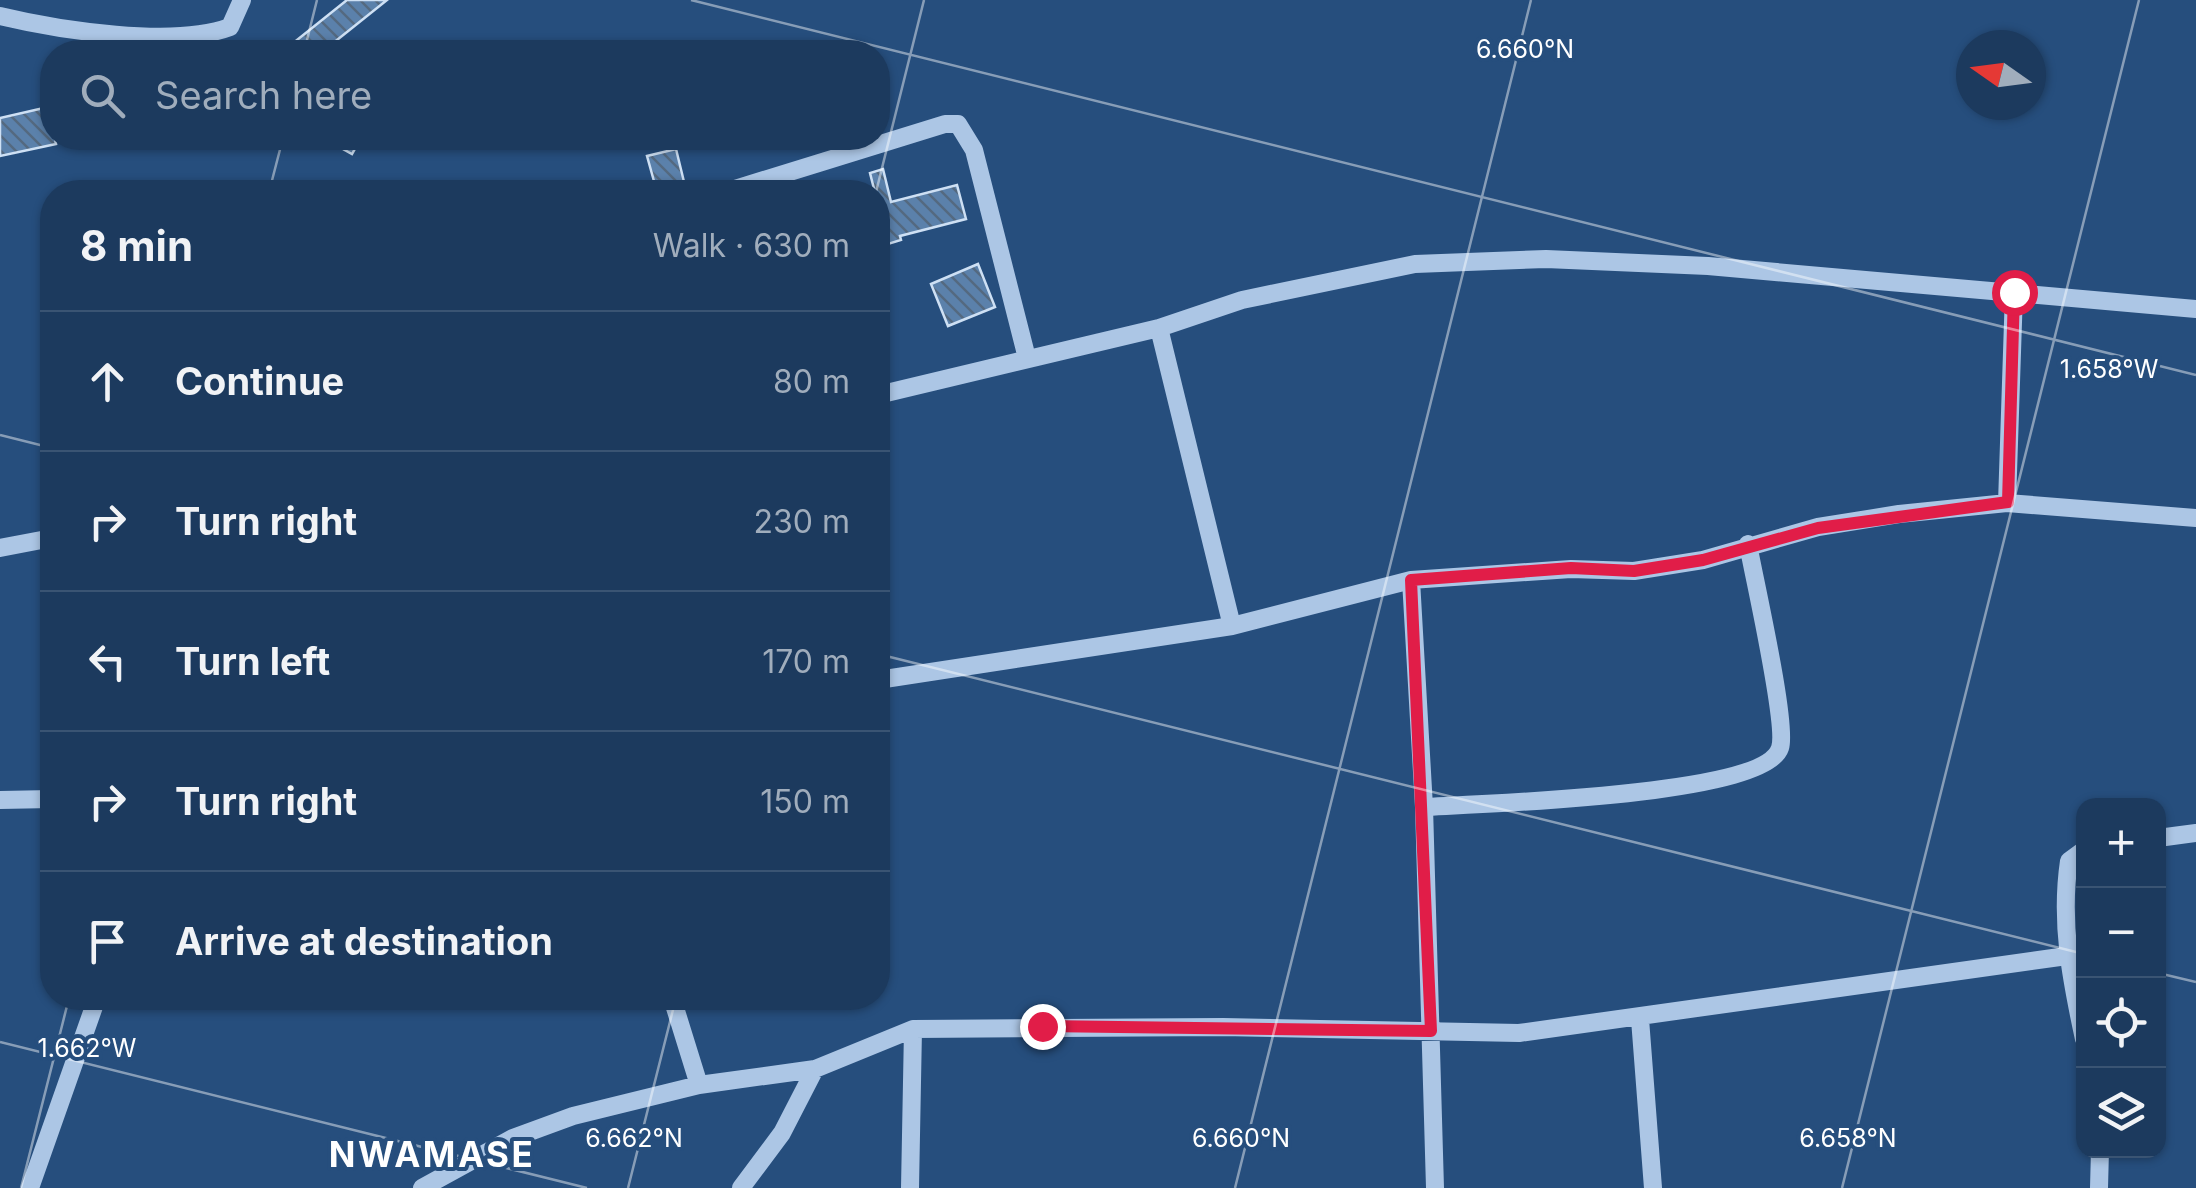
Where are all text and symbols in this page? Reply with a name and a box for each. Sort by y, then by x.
north arrow [1956,30,2046,120]
text: 6.660°N [1476,34,1574,64]
search box [40,40,890,150]
icon: search [75,68,130,123]
text: Search here [155,72,372,118]
text: 8 min [80,220,193,271]
text: Walk · 630 m [653,226,850,265]
route start [1992,270,2038,316]
icon: ahead [80,354,135,409]
text: 1.658°W [2060,354,2158,384]
text: Continue [175,358,344,404]
text: 80 m [773,362,850,401]
icon: right [80,494,135,549]
text: Turn right [175,498,357,544]
text: 230 m [754,502,850,541]
icon: left [80,634,135,689]
text: Turn left [175,638,330,684]
text: 170 m [762,642,850,681]
icon: right [80,774,135,829]
text: Turn right [175,778,357,824]
text: 150 m [760,782,850,821]
map controls [2076,798,2166,1158]
button: + [2076,798,2166,888]
button: − [2076,888,2166,978]
icon: arrive [80,914,135,969]
text: Arrive at destination [175,918,553,964]
button: locate [2076,978,2166,1068]
route end [1020,1004,1066,1050]
text: 1.662°W [37,1033,137,1063]
button: layers [2076,1068,2166,1158]
text: 6.662°N [585,1123,683,1153]
text: 6.660°N [1192,1123,1290,1153]
text: 6.658°N [1799,1123,1897,1153]
district label: NWAMASE [329,1133,535,1175]

